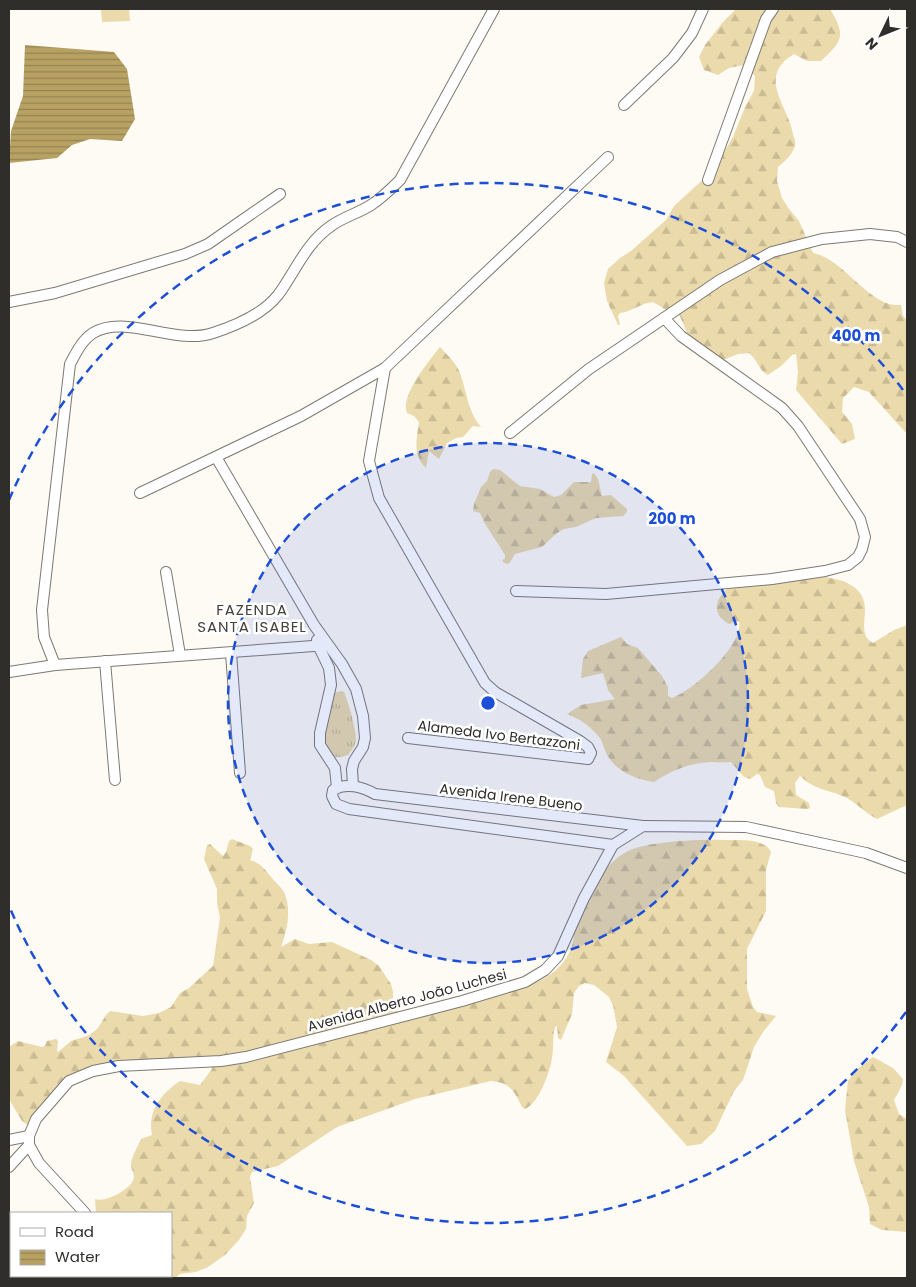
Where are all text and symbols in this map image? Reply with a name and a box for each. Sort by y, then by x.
north arrow [856,10,906,60]
text: N [861,33,882,55]
text: 400 m [832,325,881,346]
text: 200 m [648,508,696,529]
district label: FAZENDA SANTA ISABEL [197,599,307,637]
centre of rings [479,694,497,712]
street label: Alameda Ivo Bertazzoni [417,715,581,755]
street label: Avenida Irene Bueno [438,778,584,816]
street label: Avenida Alberto João Luchesi [305,964,509,1036]
legend [10,1212,172,1277]
text: Road [55,1221,94,1242]
text: Water [55,1246,101,1267]

